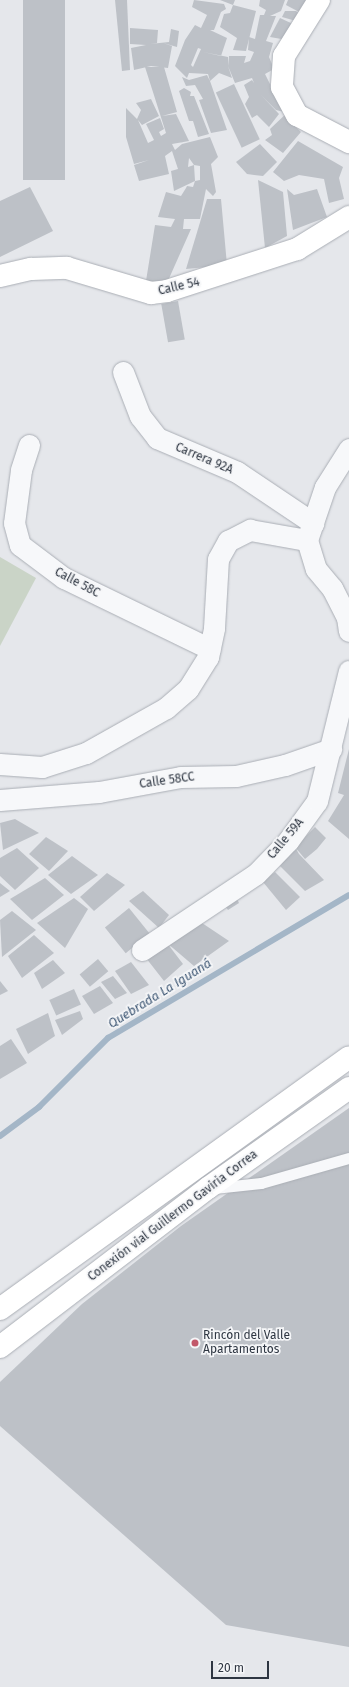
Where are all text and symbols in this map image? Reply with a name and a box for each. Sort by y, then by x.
street label: Calle 54 [157,275,201,299]
street label: Carrera 92A [173,440,235,478]
street label: Calle 58C [52,565,102,601]
street label: Calle 58CC [139,770,195,792]
street label: Calle 59A [265,816,307,862]
water label: Quebrada La Iguaná [105,956,215,1032]
street label: Conexión vial Guillermo Gaviria Correa [85,1147,261,1285]
place label: Rincón del Valle Apartamentos [203,1329,290,1357]
marker: Rincón del Valle Apartamentos [190,1338,200,1348]
scale bar [213,1653,271,1679]
text: 20 m [218,1661,244,1675]

